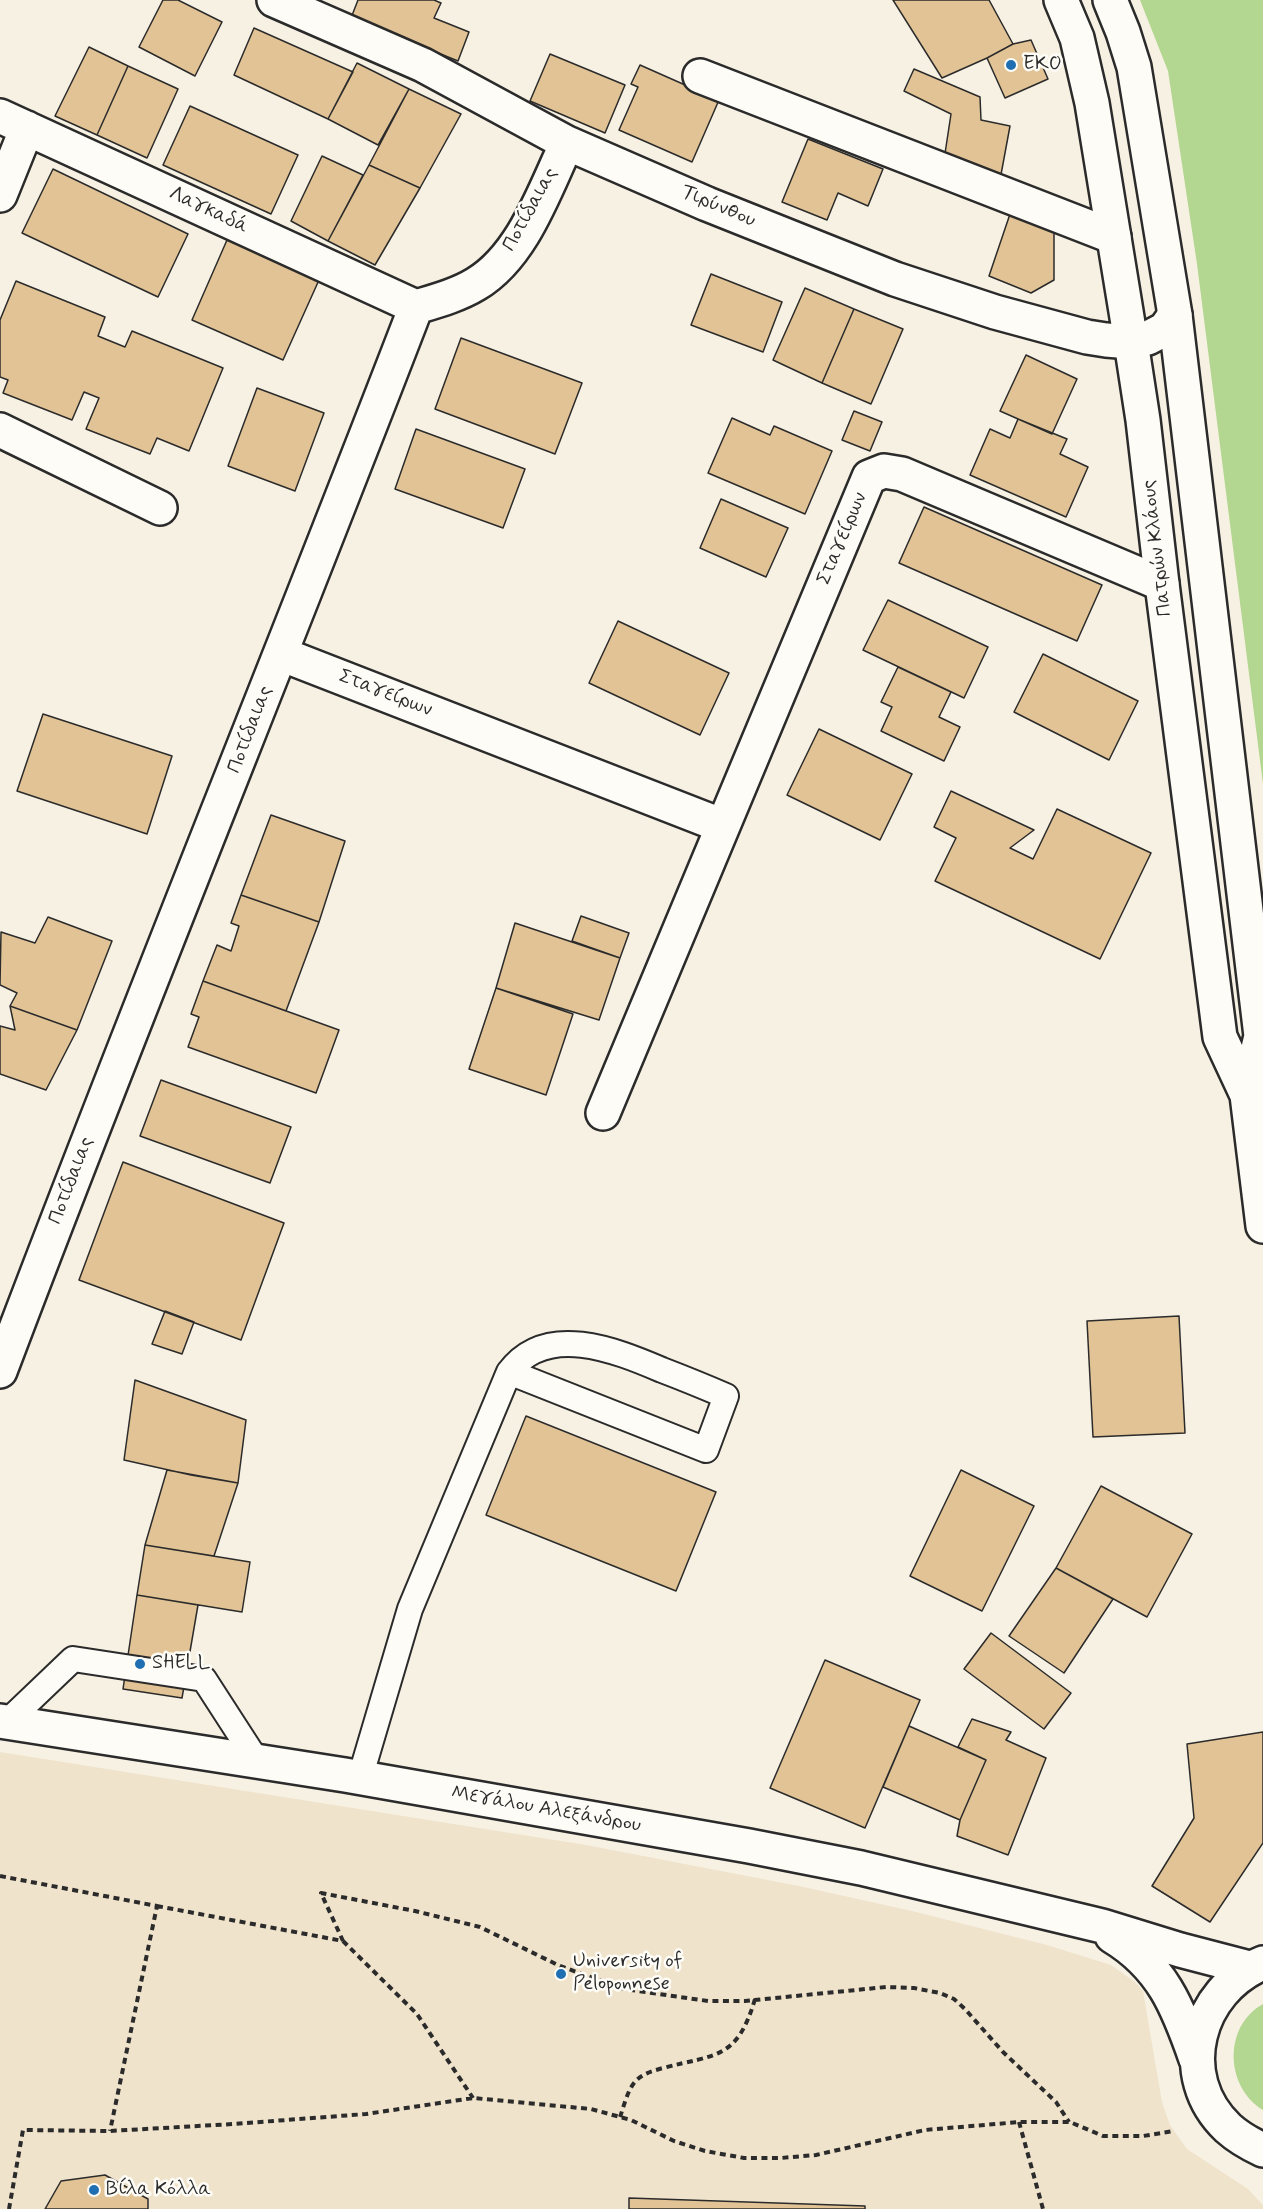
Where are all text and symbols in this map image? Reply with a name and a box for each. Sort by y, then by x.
place label: EKO [1023,53,1062,77]
marker: EKO [1004,58,1018,72]
street label: Ποτίδαιας [498,164,564,256]
street label: Τιρύνθου [677,181,759,233]
street label: Λαγκαδά [165,182,251,240]
street label: Πατρών Κλάους [1138,478,1178,618]
street label: Σταγείρων [813,489,873,589]
street label: Σταγείρων [335,665,435,723]
street label: Ποτίδαιας [223,683,279,777]
street label: Ποτίδαιας [44,1134,100,1228]
place label: SHELL [152,1652,210,1676]
marker: SHELL [133,1657,147,1671]
street label: Μεγάλου Αλεξάνδρου [449,1781,643,1839]
place label: University of Peloponnese [573,1950,682,1997]
marker: University of Peloponnese [554,1967,568,1981]
place label: Βίλα Κόλλα [106,2178,211,2202]
marker: Βίλα Κόλλα [87,2183,101,2197]

